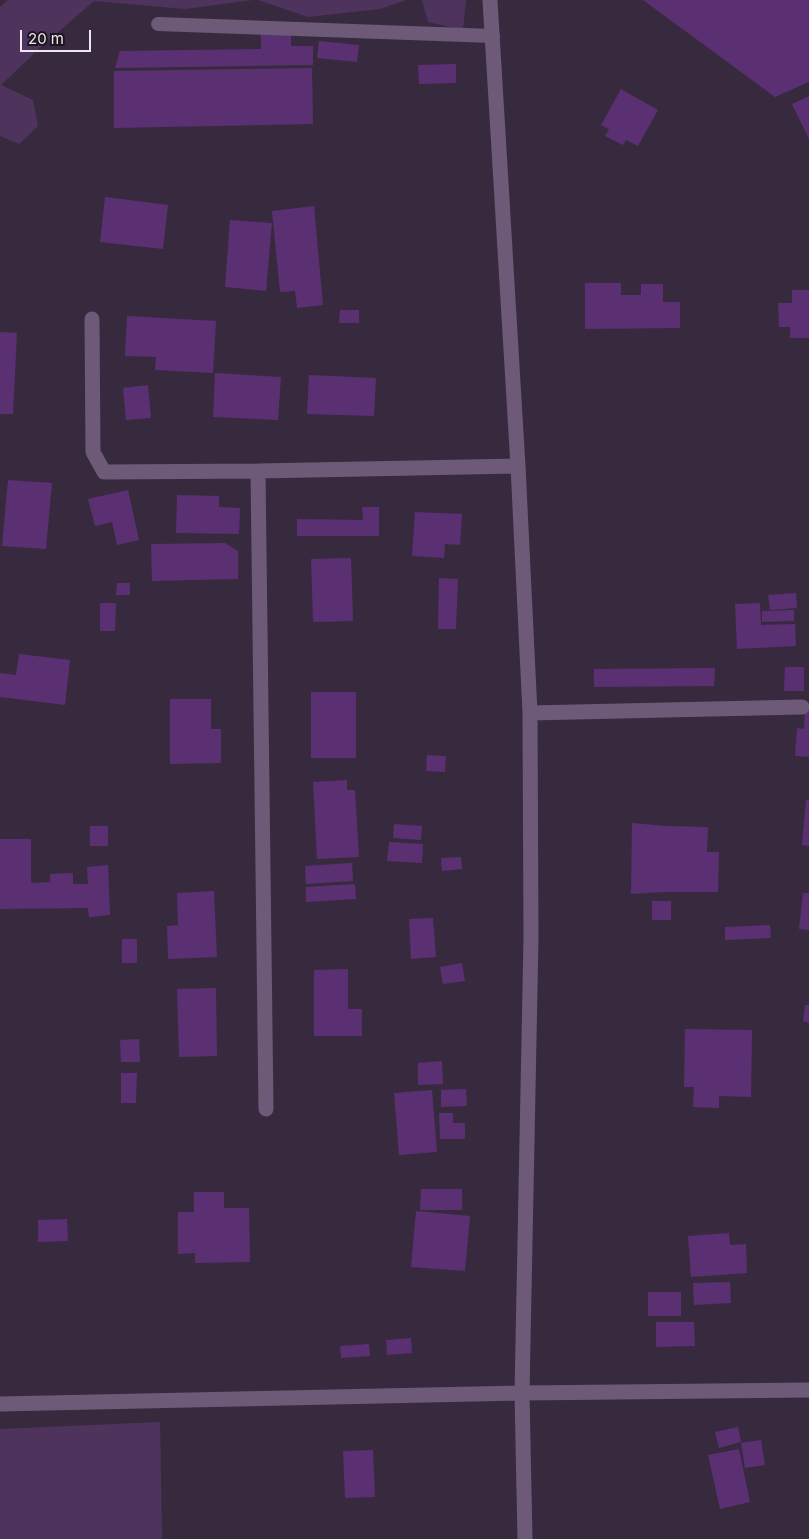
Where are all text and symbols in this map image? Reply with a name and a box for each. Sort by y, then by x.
scale bar [22,20,94,52]
text: 20 m [28,29,64,48]

